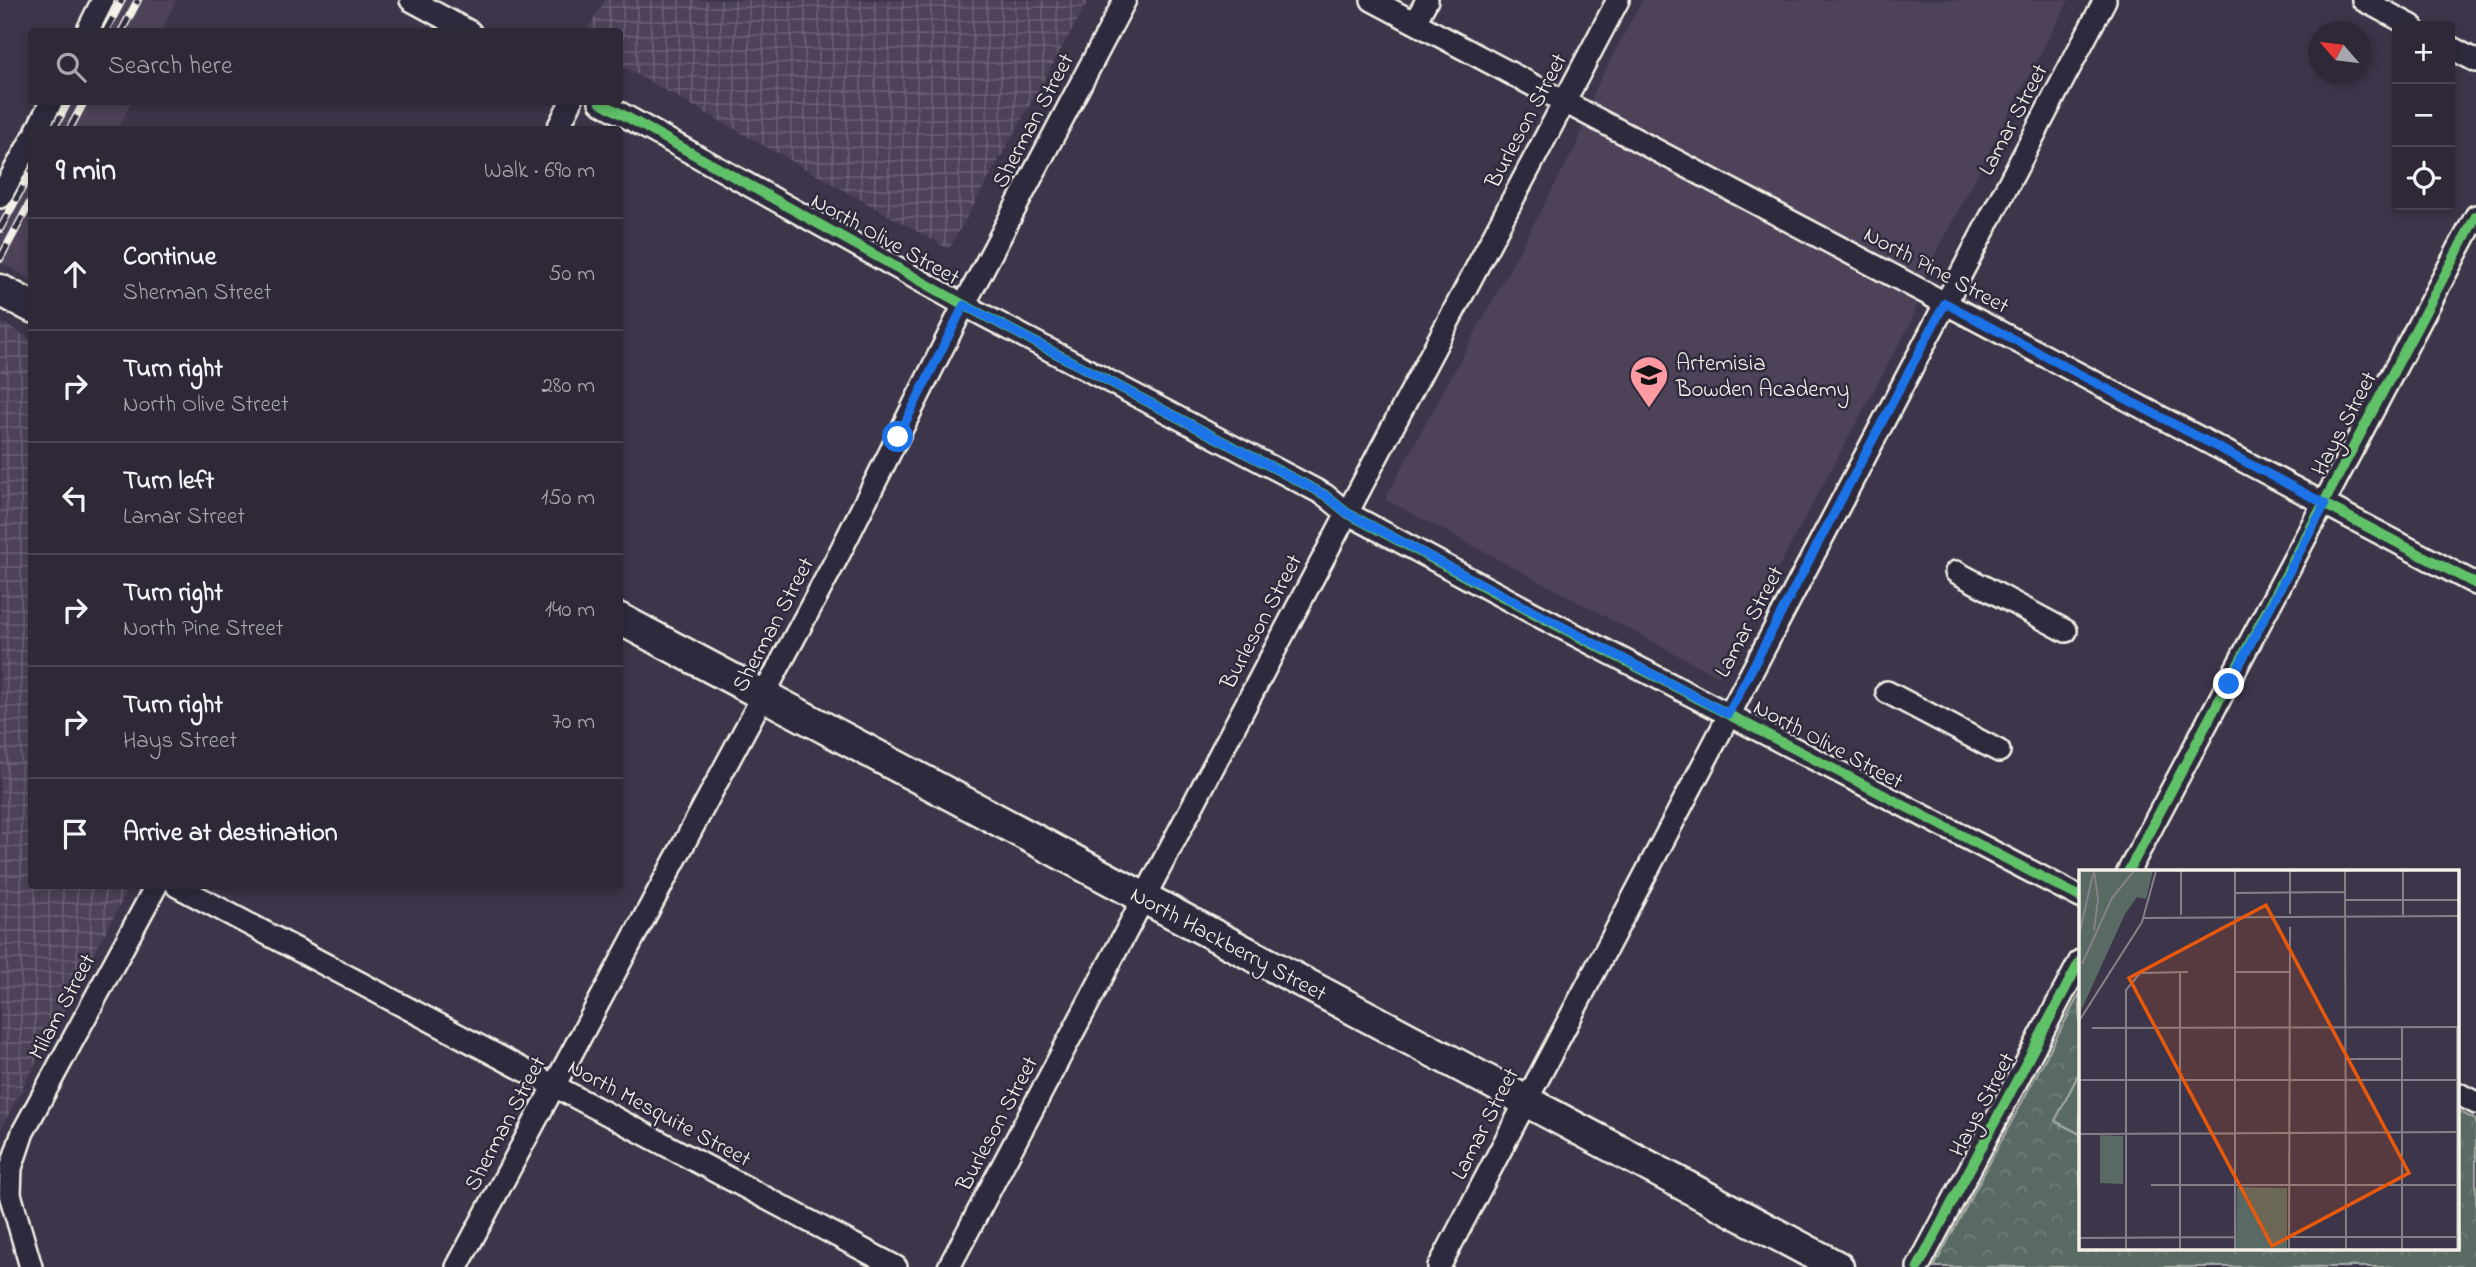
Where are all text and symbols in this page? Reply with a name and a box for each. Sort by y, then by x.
north arrow [2308,21,2371,84]
map controls [2392,21,2455,210]
button: + [2392,21,2455,84]
search box [28,28,623,105]
icon: search [52,48,90,86]
text: Search here [108,48,233,86]
street label: Sherman Street [985,48,1084,194]
street label: Burleson Street [1477,48,1577,195]
street label: Lamar Street [1971,58,2058,182]
button: − [2392,84,2455,147]
button: locate [2392,147,2455,210]
text: 9 min [56,150,116,194]
text: Walk · 690 m [484,155,595,188]
street label: North Olive Street [804,186,965,295]
street label: North Pine Street [1857,219,2015,324]
text: Continue [123,239,216,277]
icon: ahead [56,255,94,293]
text: 50 m [548,258,595,291]
text: Sherman Street [123,277,271,310]
place label: Artemisia Bowden Academy [1675,348,1849,409]
text: Turn right [123,351,223,389]
school or university icon: Artemisia Bowden Academy [1628,354,1670,409]
street label: Hays Street [2304,366,2388,483]
icon: right [56,367,94,405]
text: 280 m [541,370,595,403]
text: North Olive Street [123,389,289,422]
route start [882,421,913,452]
text: Turn left [123,463,214,501]
icon: left [56,479,94,517]
text: 150 m [541,482,595,515]
text: Lamar Street [123,501,245,534]
street label: Burleson Street [1212,549,1312,696]
street label: Sherman Street [725,552,824,698]
street label: Lamar Street [1707,560,1794,684]
text: Turn right [123,575,223,613]
icon: right [56,591,94,629]
text: 140 m [545,594,595,627]
text: North Pine Street [123,613,283,646]
route end [2213,668,2244,699]
text: Turn right [123,687,223,725]
street label: North Olive Street [1747,692,1909,799]
icon: right [56,703,94,741]
text: 70 m [552,706,595,739]
text: Hays Street [123,725,237,758]
icon: arrive [56,815,94,853]
text: Arrive at destination [123,815,338,853]
inset map [2079,870,2458,1250]
street label: North Hackberry Street [1123,879,1332,1013]
street label: Milam Street [21,948,105,1066]
street label: Hays Street [1942,1047,2026,1164]
street label: Sherman Street [457,1051,556,1197]
street label: Burleson Street [948,1051,1048,1198]
street label: North Mesquite Street [561,1052,757,1177]
street label: Lamar Street [1444,1062,1529,1186]

